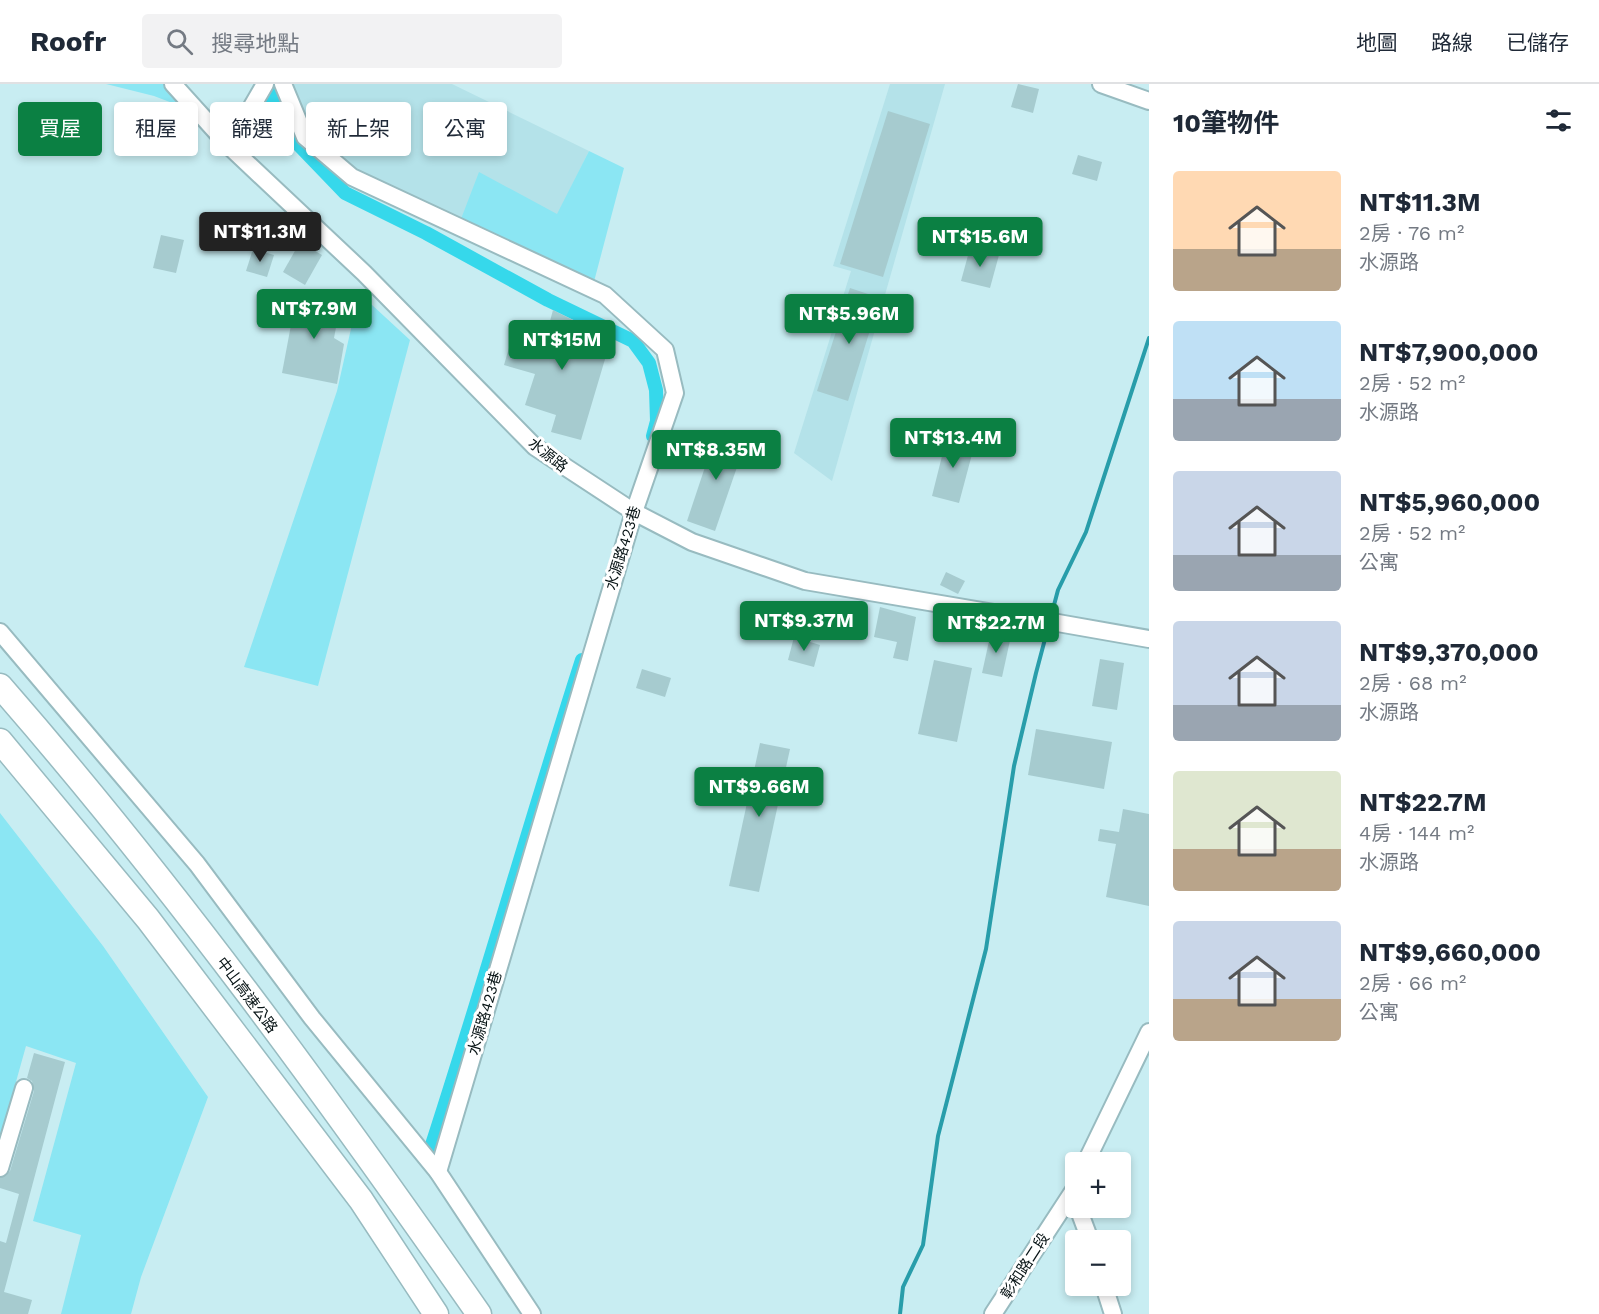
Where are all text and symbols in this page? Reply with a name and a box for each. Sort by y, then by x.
search box [142,14,562,68]
text: Roofr [30,25,106,58]
icon: search [163,25,196,58]
text: 地圖 [1356,30,1398,55]
text: 路線 [1431,30,1473,55]
text: 已儲存 [1506,30,1569,55]
text: 搜尋地點 [211,31,299,56]
chip: 買屋 [18,102,102,156]
chip: 租屋 [114,102,198,156]
chip: 篩選 [210,102,294,156]
chip: 新上架 [306,102,411,156]
chip: 公寓 [423,102,507,156]
icon: filters [1542,104,1575,137]
text: 10筆物件 [1173,108,1279,138]
text: NT$11.3M [1359,187,1481,217]
icon: home [1221,195,1293,267]
pin: NT$11.3M [198,212,322,263]
pin: NT$15.6M [918,217,1042,268]
text: NT$11.3M [213,219,307,243]
text: 2房 · 76 m² [1359,221,1464,245]
text: NT$15.6M [932,224,1028,248]
text: 水源路 [1359,250,1419,274]
pin: NT$7.9M [259,289,369,340]
pin: NT$5.96M [787,294,911,345]
text: NT$7.9M [271,296,357,320]
text: NT$5.96M [799,301,899,325]
pin: NT$15M [513,320,611,371]
text: NT$15M [523,327,601,351]
text: NT$7,900,000 [1359,337,1539,367]
icon: home [1221,345,1293,417]
text: 2房 · 52 m² [1359,371,1465,395]
text: 水源路 [1359,400,1419,424]
pin: NT$13.4M [891,418,1015,469]
text: NT$13.4M [904,425,1002,449]
pin: NT$8.35M [654,430,778,481]
street label: 水源路 [525,434,571,476]
text: NT$8.35M [666,437,766,461]
text: NT$5,960,000 [1359,487,1540,517]
icon: home [1221,495,1293,567]
street label: 水源路423巷 [602,504,644,592]
text: 2房 · 52 m² [1359,521,1465,545]
text: 公寓 [1359,550,1399,574]
pin: NT$9.37M [742,601,866,652]
pin: NT$22.7M [934,603,1058,654]
text: NT$9.37M [754,608,854,632]
text: NT$22.7M [947,610,1045,634]
text: NT$9,370,000 [1359,637,1539,667]
icon: home [1221,645,1293,717]
text: 2房 · 68 m² [1359,671,1466,695]
text: 水源路 [1359,700,1419,724]
pin: NT$9.66M [697,767,821,818]
text: NT$9.66M [708,774,810,798]
text: NT$22.7M [1359,787,1487,817]
icon: home [1221,795,1293,867]
text: 4房 · 144 m² [1359,821,1474,845]
text: 水源路 [1359,850,1419,874]
text: NT$9,660,000 [1359,937,1541,967]
icon: home [1221,945,1293,1017]
street label: 中山高速公路 [213,954,281,1036]
street label: 水源路423巷 [464,969,506,1057]
text: 2房 · 66 m² [1359,971,1466,995]
text: 公寓 [1359,1000,1399,1024]
map controls [1065,1152,1131,1296]
button: + [1065,1152,1131,1218]
street label: 彰和路二段 [997,1230,1053,1302]
button: − [1065,1230,1131,1296]

